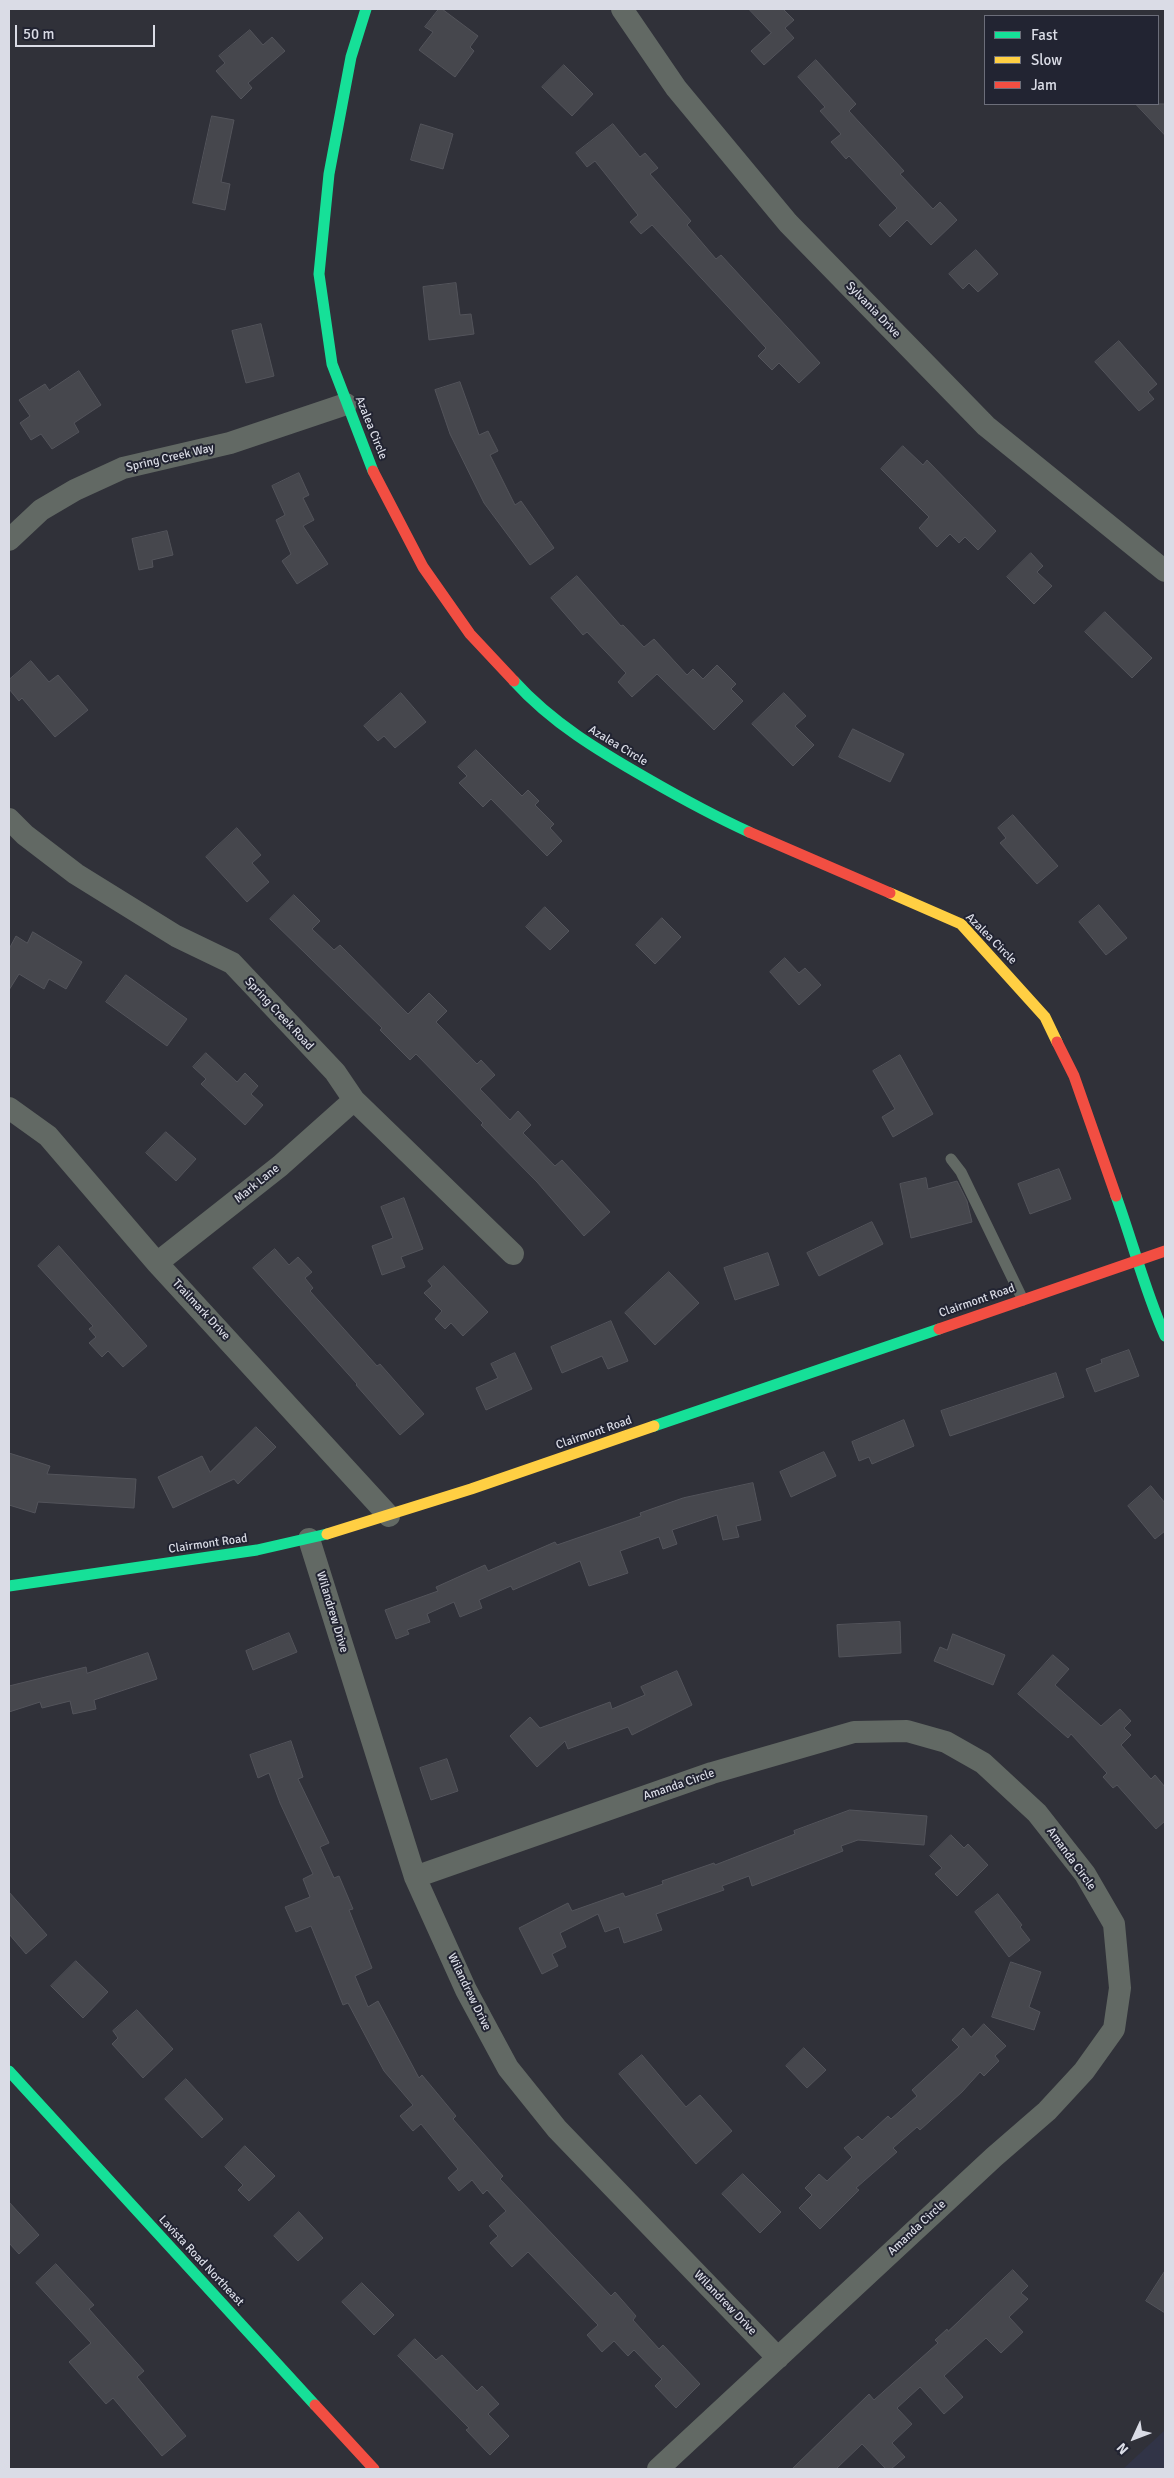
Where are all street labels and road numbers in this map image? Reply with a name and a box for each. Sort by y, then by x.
street label: Sylvania Drive [843,279,903,341]
street label: Azalea Circle [352,394,390,462]
street label: Spring Creek Way [125,441,215,475]
street label: Azalea Circle [586,723,650,769]
street label: Azalea Circle [962,910,1020,968]
street label: Spring Creek Road [242,975,316,1053]
street label: Mark Lane [232,1162,282,1206]
street label: Trailmark Drive [169,1277,233,1343]
street label: Clairmont Road [937,1281,1017,1321]
street label: Clairmont Road [554,1413,634,1453]
street label: Clairmont Road [168,1531,248,1557]
street label: Wilandrew Drive [313,1570,351,1654]
street label: Amanda Circle [641,1766,717,1804]
street label: Amanda Circle [1043,1825,1099,1893]
street label: Wilandrew Drive [444,1951,494,2033]
street label: Amanda Circle [885,2197,949,2259]
street label: Lavista Road Northeast [155,2213,247,2309]
street label: Wilandrew Drive [691,2268,759,2338]

